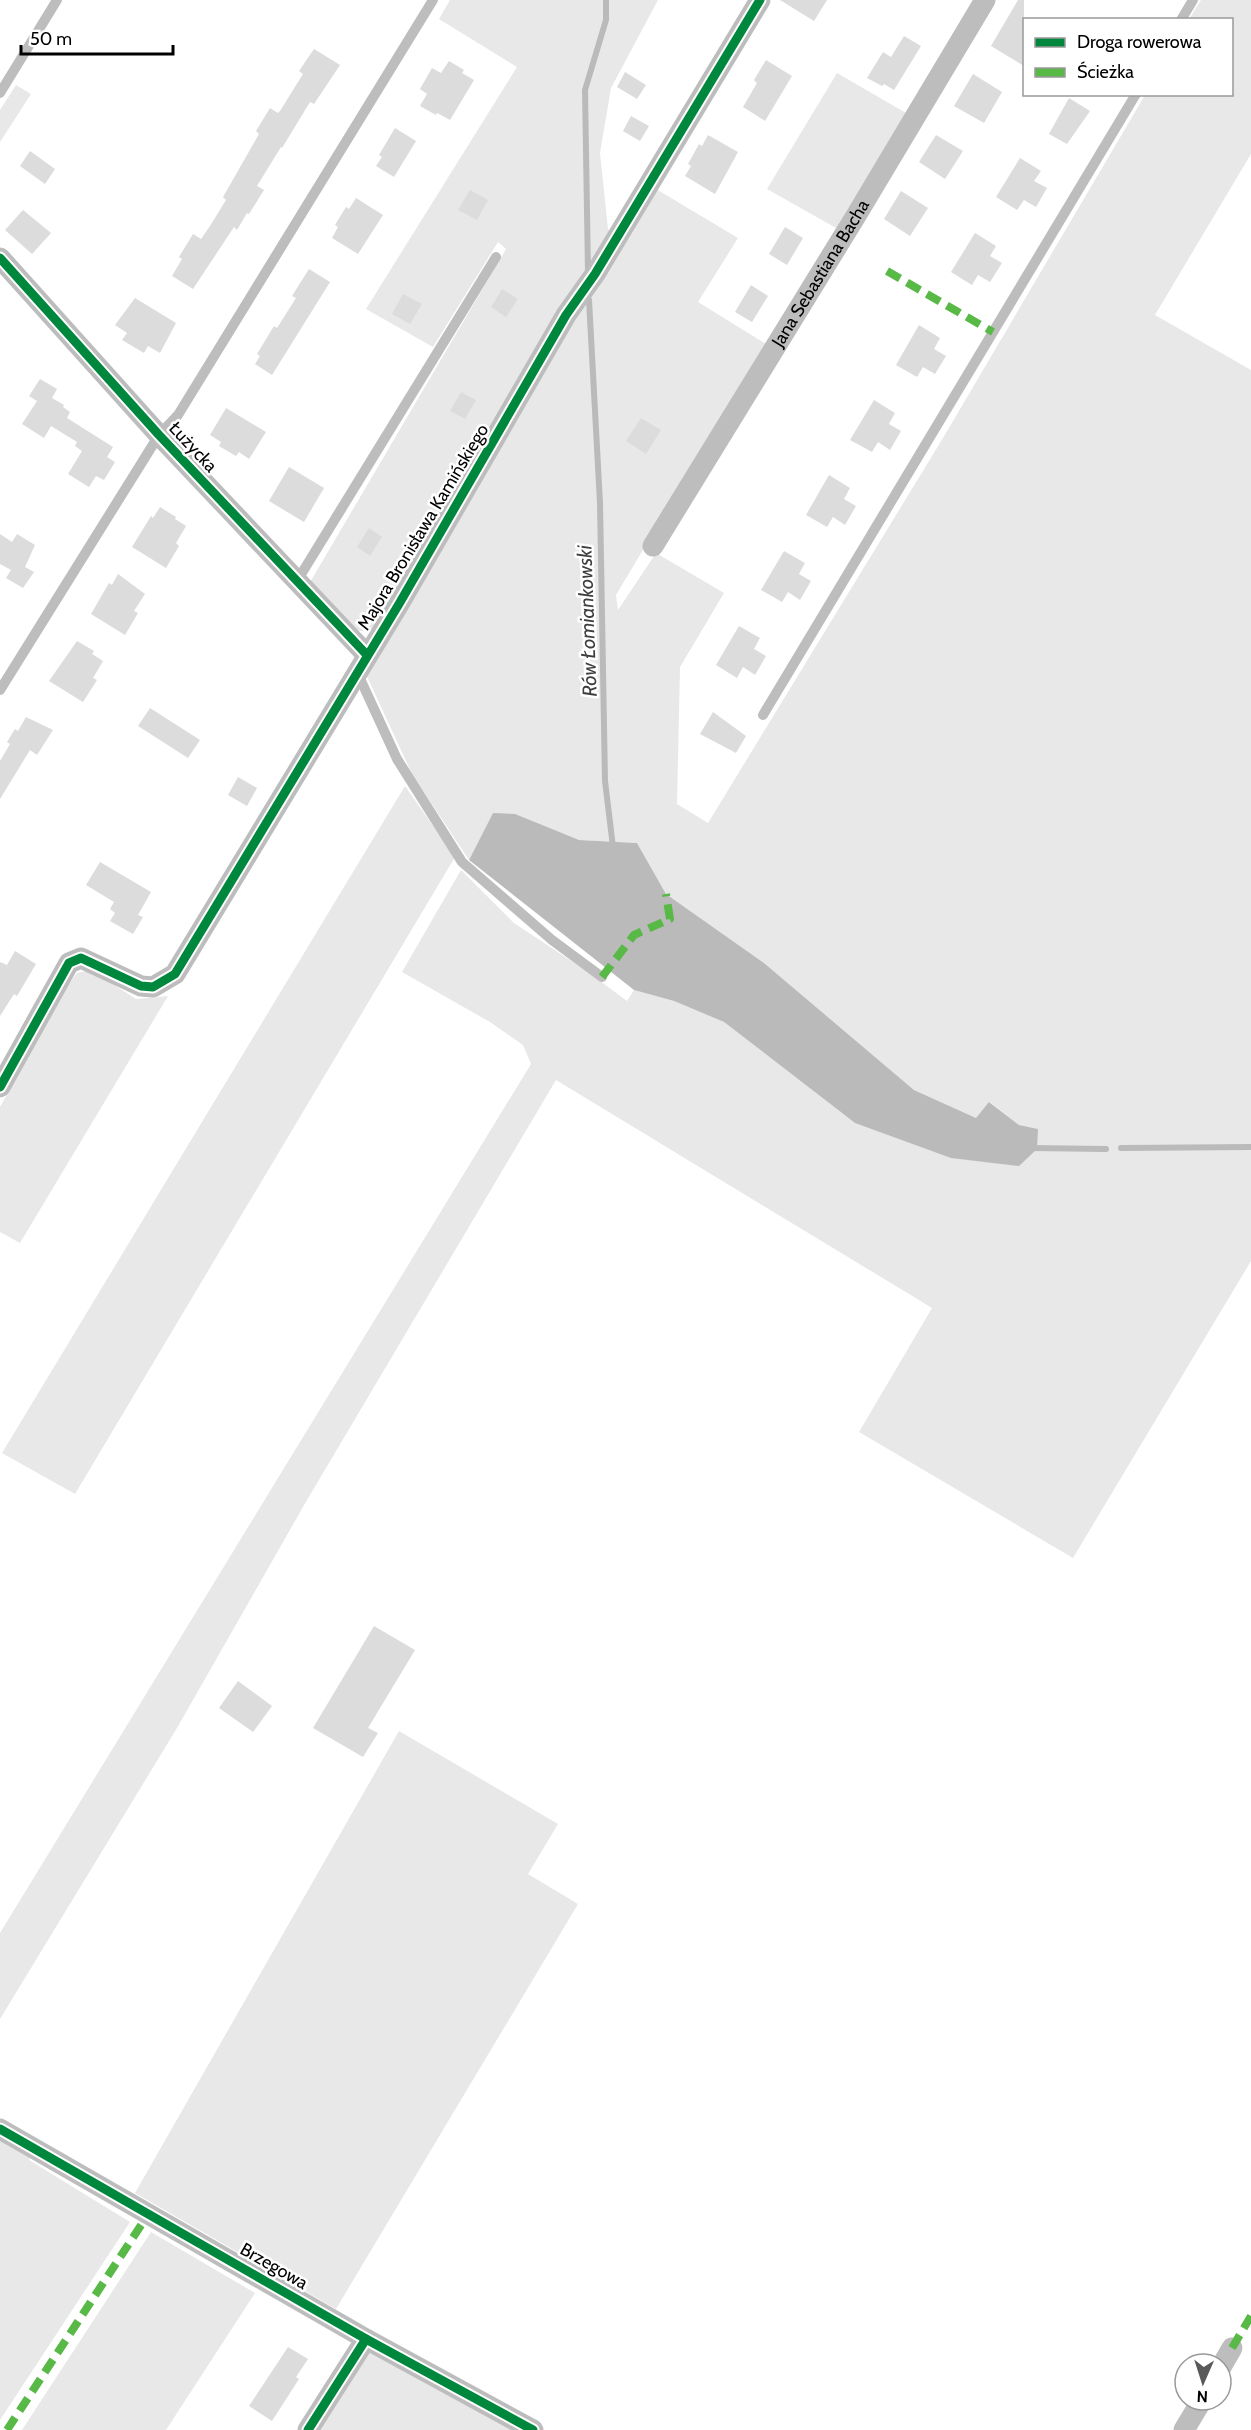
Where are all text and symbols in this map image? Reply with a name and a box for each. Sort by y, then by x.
scale bar [21,18,172,56]
legend [1023,18,1233,96]
text: 50 m [30,28,72,50]
text: Droga rowerowa [1077,31,1202,53]
text: Ścieżka [1077,61,1134,83]
street label: Jana Sebastiana Bacha [766,195,874,352]
street label: Łużycka [164,417,222,477]
street label: Majora Bronisława Kamińskiego [353,420,493,634]
water label: Rów Łomiankowski [572,544,602,697]
street label: Brzegowa [236,2238,312,2294]
north arrow [1173,2352,1233,2412]
text: N [1196,2387,1208,2406]

